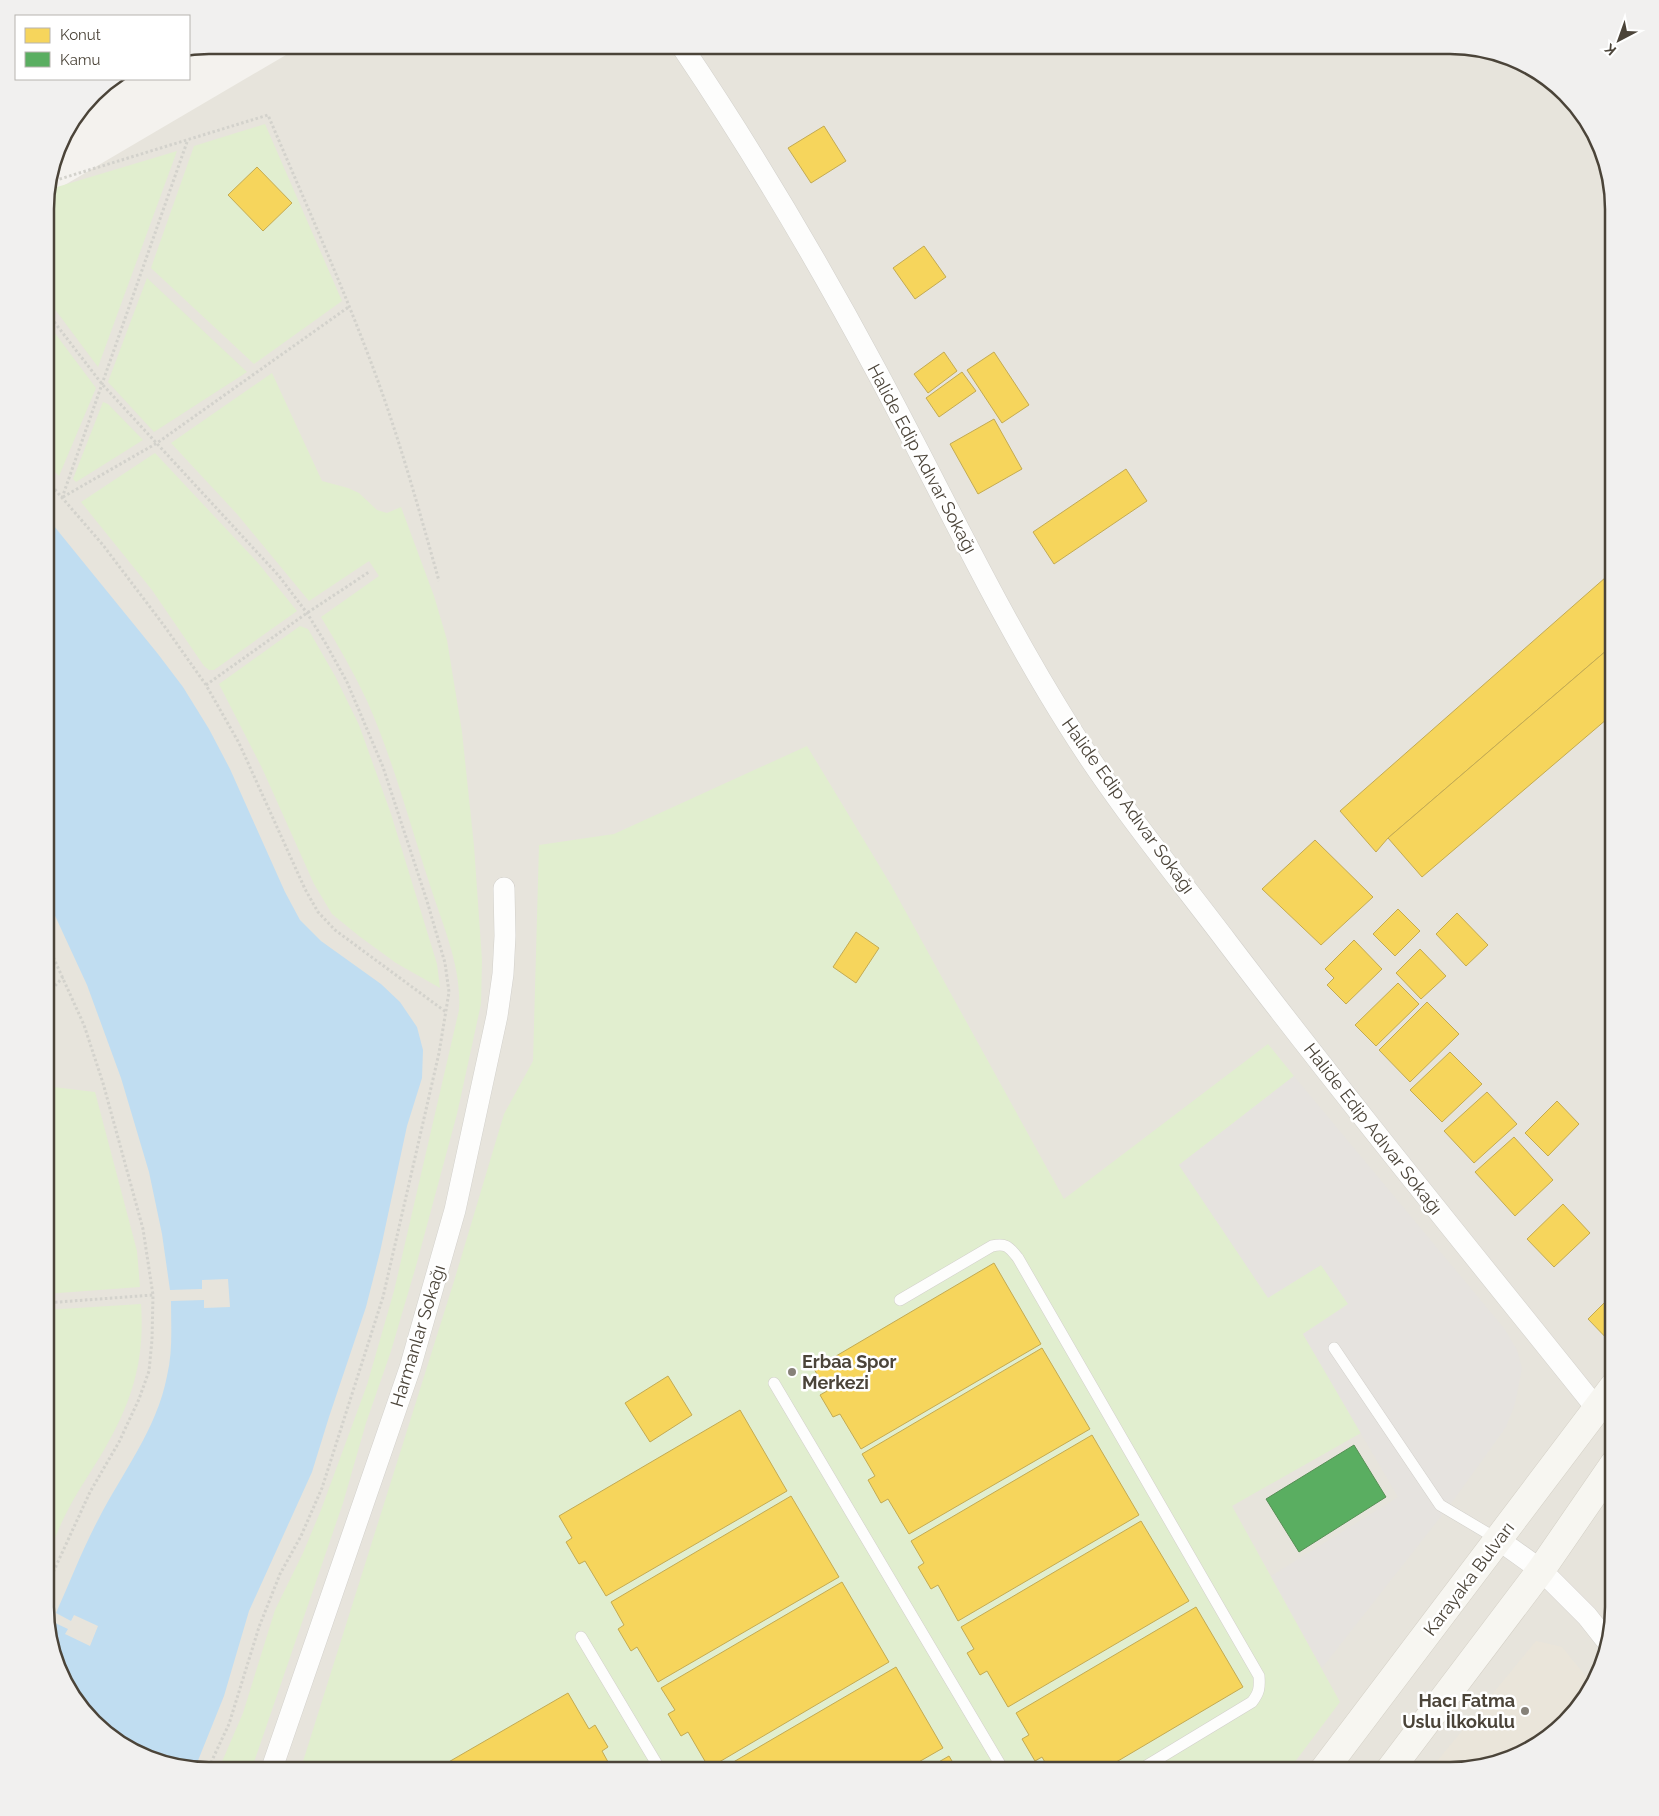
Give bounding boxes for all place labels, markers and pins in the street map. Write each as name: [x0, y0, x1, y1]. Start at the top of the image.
place label: Erbaa Spor Merkezi: [802, 1351, 896, 1393]
marker: Erbaa Spor Merkezi: [786, 1366, 798, 1378]
place label: Hacı Fatma Uslu İlkokulu: [1402, 1690, 1515, 1732]
marker: Hacı Fatma Uslu İlkokulu: [1519, 1705, 1531, 1717]

